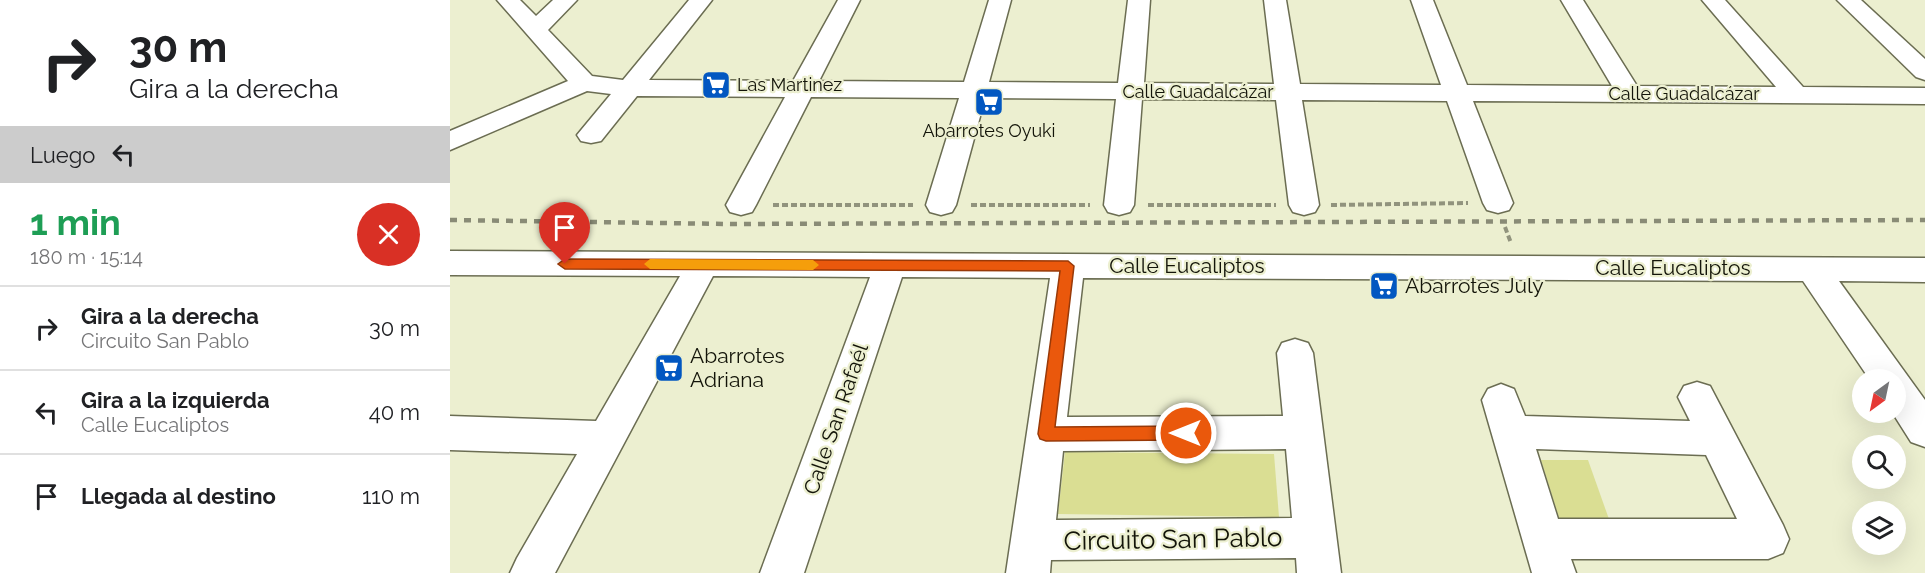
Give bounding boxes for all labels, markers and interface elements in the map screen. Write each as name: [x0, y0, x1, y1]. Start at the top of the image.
text: 30 m: [129, 23, 227, 72]
icon: right: [30, 24, 108, 102]
supermarket icon: Las Martinez: [700, 69, 732, 101]
text: Gira a la derecha: [129, 73, 339, 104]
place label: Las Martinez: [737, 74, 842, 95]
street label: Calle Guadalcázar: [1122, 81, 1274, 102]
street label: Calle Guadalcázar: [1608, 83, 1760, 104]
supermarket icon: Abarrotes Oyuki: [973, 86, 1005, 118]
place label: Abarrotes Oyuki: [922, 120, 1056, 141]
icon: left: [107, 138, 140, 171]
text: Luego: [30, 142, 95, 168]
text: 1 min: [30, 201, 121, 243]
pin: [539, 202, 590, 264]
button: close: [357, 203, 420, 266]
icon: arrive: [548, 211, 581, 244]
text: 180 m · 15:14: [30, 245, 143, 269]
street label: Calle Eucaliptos: [1109, 253, 1265, 278]
street label: Calle Eucaliptos: [1595, 255, 1751, 280]
supermarket icon: Abarrotes July: [1368, 270, 1400, 302]
place label: Abarrotes July: [1405, 273, 1544, 298]
text: Gira a la derecha: [81, 303, 259, 329]
icon: right: [30, 312, 63, 345]
text: 30 m: [369, 315, 420, 341]
text: Circuito San Pablo: [81, 329, 249, 353]
street label: Calle San Rafaél: [798, 340, 873, 498]
place label: Abarrotes Adriana: [690, 343, 785, 392]
supermarket icon: Abarrotes Adriana: [653, 352, 685, 384]
north arrow: [1852, 369, 1906, 423]
map controls: [1852, 369, 1906, 555]
text: Gira a la izquierda: [81, 387, 270, 413]
icon: left: [30, 396, 63, 429]
text: 40 m: [369, 399, 420, 425]
position arrow: [1154, 401, 1218, 465]
text: Calle Eucaliptos: [81, 413, 229, 437]
button: search: [1852, 435, 1906, 489]
icon: arrive: [30, 480, 63, 513]
text: Llegada al destino: [81, 483, 276, 509]
text: 110 m: [362, 483, 420, 509]
button: layers: [1852, 501, 1906, 555]
street label: Circuito San Pablo: [1063, 522, 1283, 556]

